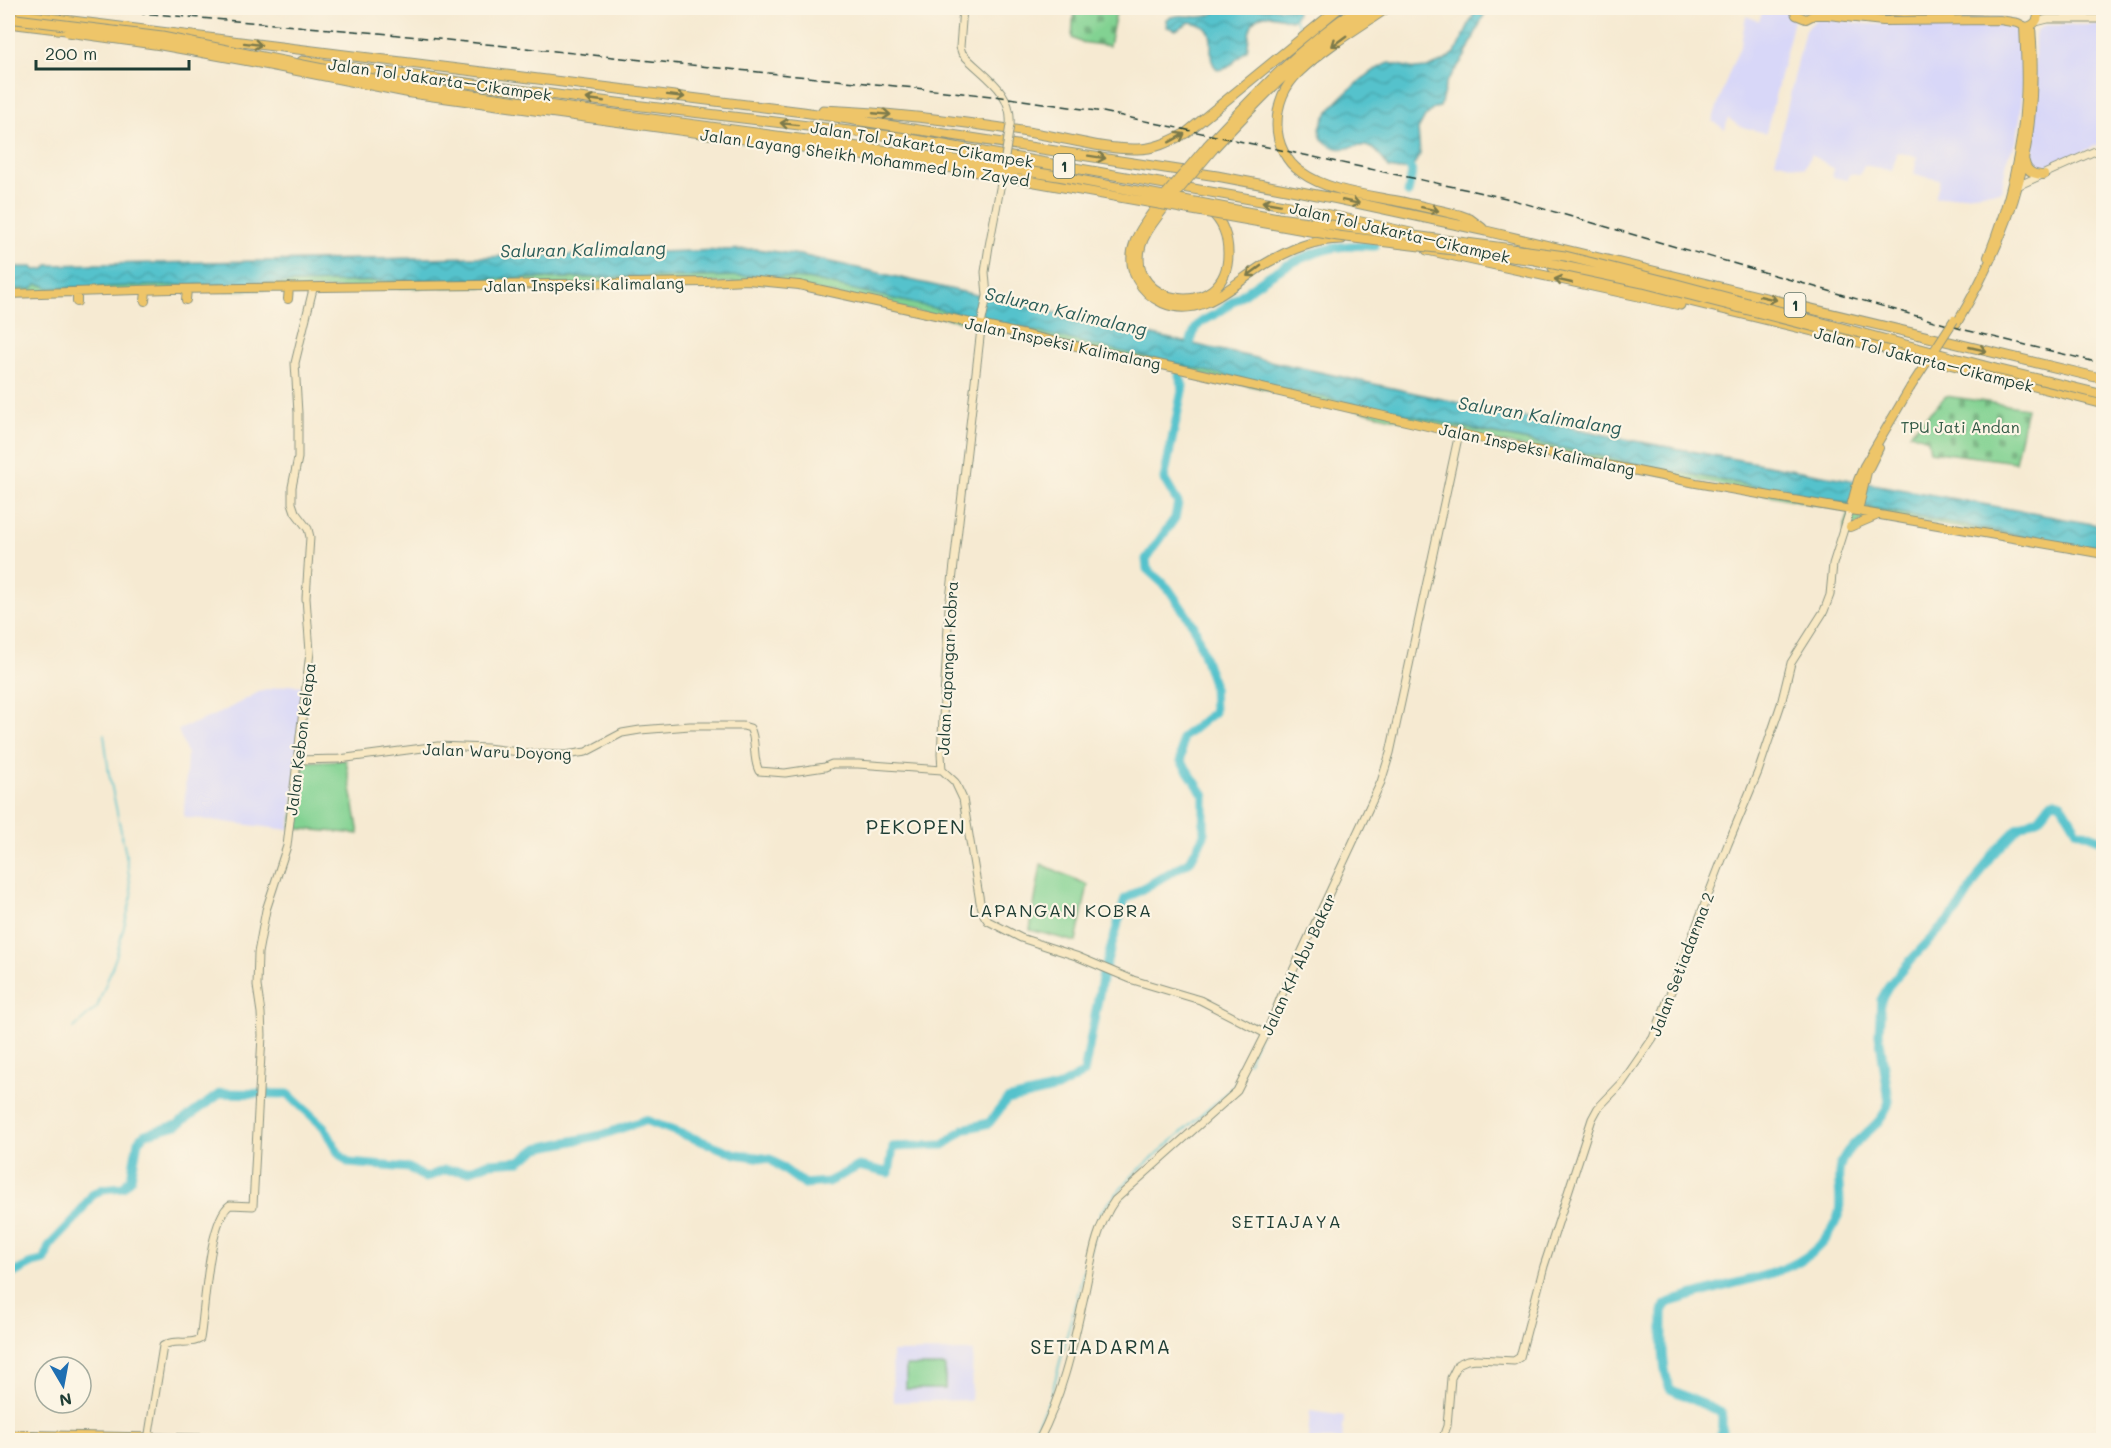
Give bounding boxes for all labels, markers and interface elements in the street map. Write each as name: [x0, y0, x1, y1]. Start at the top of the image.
scale bar: [36, 33, 189, 71]
one-way arrow: [1332, 35, 1348, 47]
one-way arrow: [243, 38, 262, 49]
text: 200 m: [45, 41, 97, 65]
street label: Jalan Tol Jakarta–Cikampek: [327, 53, 553, 105]
one-way arrow: [665, 91, 685, 102]
one-way arrow: [586, 94, 606, 105]
one-way arrow: [872, 109, 892, 120]
street label: Jalan Tol Jakarta–Cikampek: [809, 116, 1035, 172]
one-way arrow: [779, 118, 799, 129]
street label: Jalan Layang Sheikh Mohammed bin Zayed: [699, 123, 1031, 191]
one-way arrow: [1168, 132, 1185, 144]
one-way arrow: [1087, 152, 1107, 163]
road number: 1: [1054, 154, 1074, 178]
street label: Jalan Tol Jakarta–Cikampek: [1288, 196, 1512, 268]
one-way arrow: [1342, 196, 1361, 208]
one-way arrow: [1262, 197, 1281, 208]
one-way arrow: [1421, 203, 1440, 215]
water label: Saluran Kalimalang: [500, 236, 666, 262]
one-way arrow: [1247, 265, 1263, 277]
street label: Jalan Inspeksi Kalimalang: [484, 272, 684, 296]
one-way arrow: [1554, 274, 1573, 286]
water label: Saluran Kalimalang: [983, 281, 1149, 341]
one-way arrow: [1758, 293, 1777, 305]
road number: 1: [1784, 293, 1806, 317]
street label: Jalan Inspeksi Kalimalang: [963, 312, 1163, 374]
street label: Jalan Tol Jakarta–Cikampek: [1812, 322, 2036, 396]
one-way arrow: [1968, 343, 1987, 355]
water label: Saluran Kalimalang: [1456, 390, 1624, 440]
park label: TPU Jati Andan: [1900, 416, 2020, 437]
street label: Jalan Inspeksi Kalimalang: [1437, 418, 1637, 480]
street label: Jalan Lapangan Kobra: [932, 580, 962, 756]
street label: Jalan Kebon Kelapa: [280, 662, 320, 816]
street label: Jalan Waru Doyong: [422, 738, 572, 764]
district label: PEKOPEN: [866, 813, 966, 839]
street label: Jalan Setiadarma 2: [1644, 889, 1718, 1039]
street label: Jalan KH Abu Bakar: [1256, 890, 1340, 1038]
district label: LAPANGAN KOBRA: [969, 898, 1153, 922]
district label: SETIAJAYA: [1232, 1209, 1342, 1233]
district label: SETIADARMA: [1030, 1333, 1172, 1359]
north arrow: [33, 1355, 93, 1415]
text: N: [58, 1389, 74, 1412]

